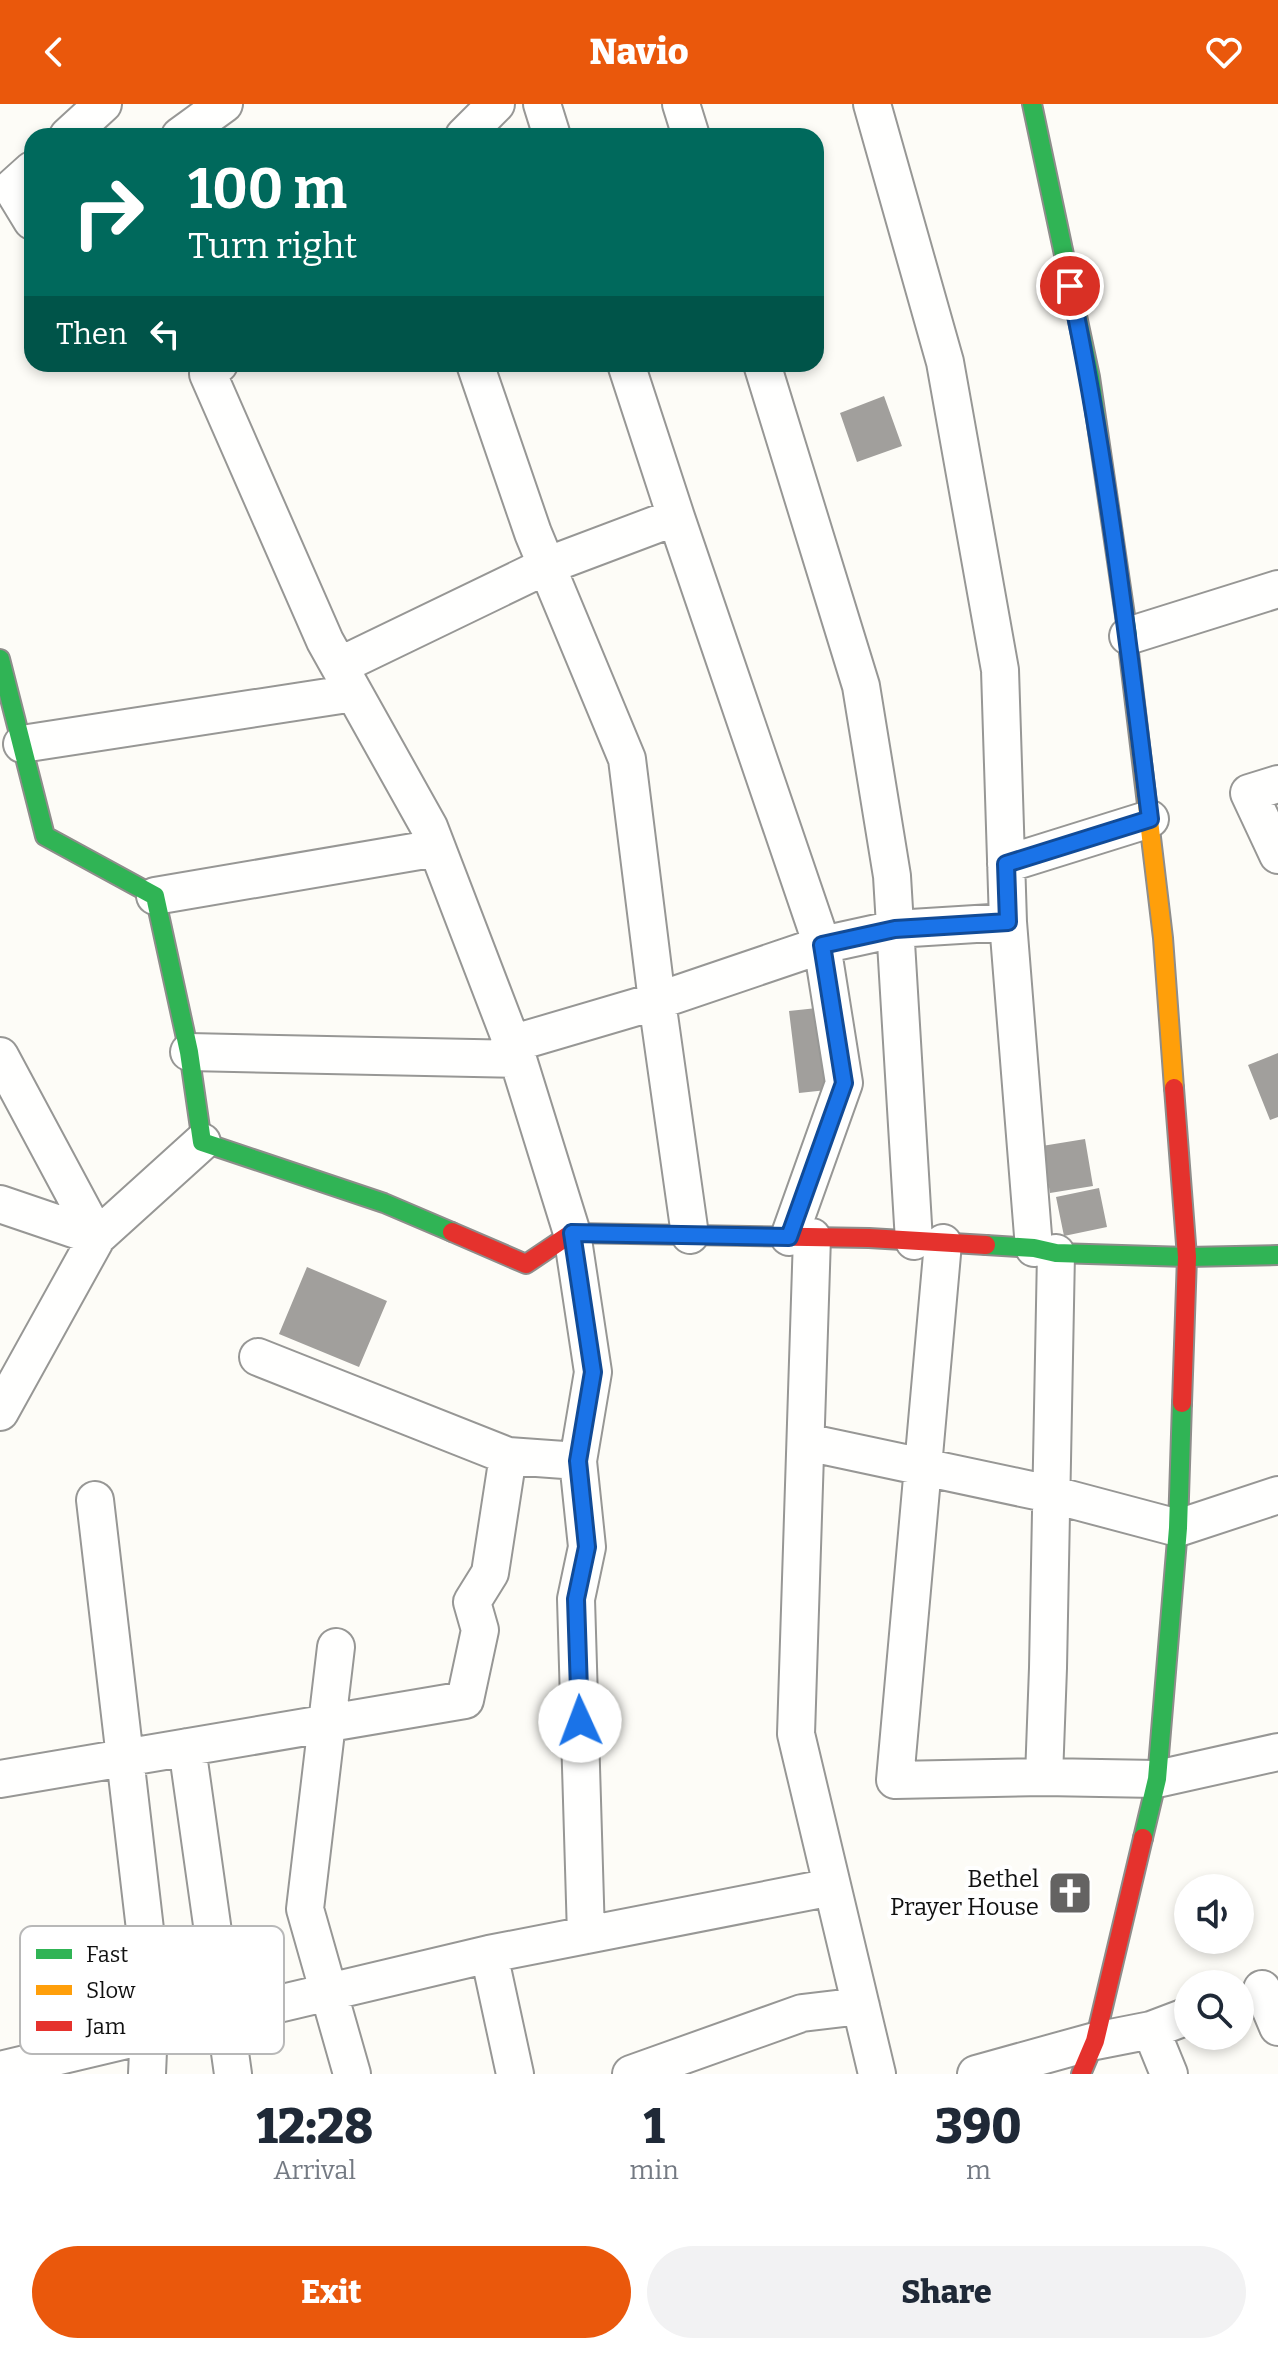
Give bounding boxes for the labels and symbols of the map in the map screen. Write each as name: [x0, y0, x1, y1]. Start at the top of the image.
pin: [1036, 252, 1104, 320]
position arrow: [538, 1679, 622, 1763]
place label: Bethel Prayer House: [890, 1865, 1039, 1921]
church icon: Bethel Prayer House: [1046, 1869, 1094, 1917]
legend: [20, 1926, 284, 2054]
text: Fast: [86, 1941, 128, 1968]
text: Slow: [86, 1977, 136, 2004]
text: Jam: [85, 2013, 126, 2040]

